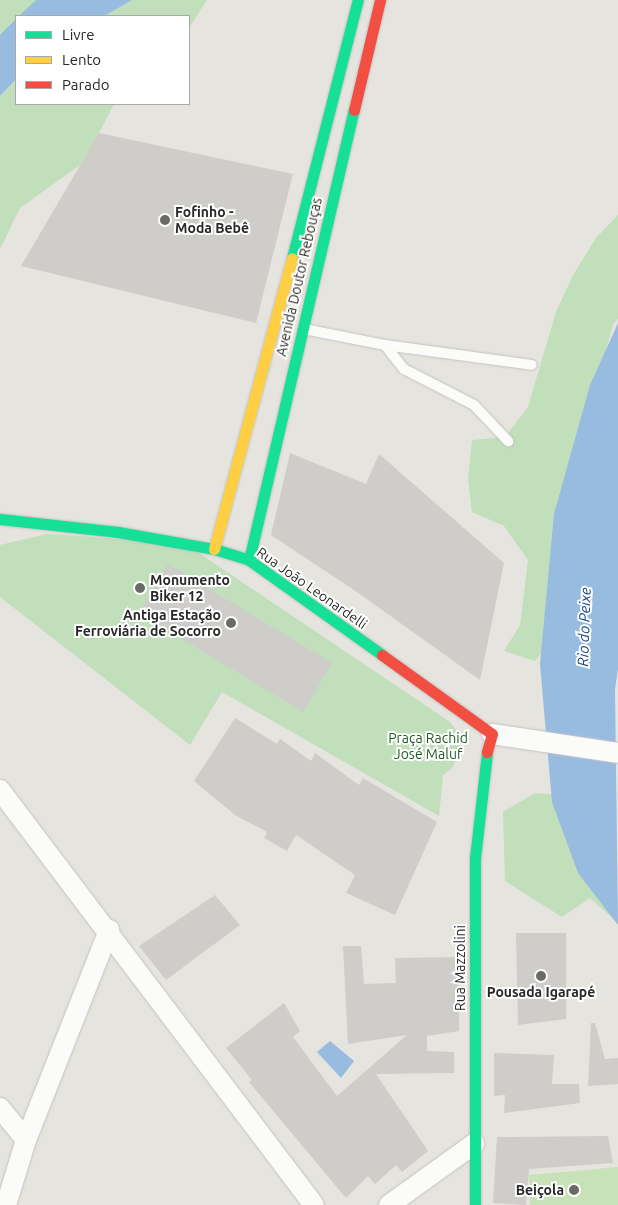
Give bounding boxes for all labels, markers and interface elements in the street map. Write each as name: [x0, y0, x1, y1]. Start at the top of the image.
legend: [15, 15, 190, 105]
text: Livre: [62, 26, 95, 43]
text: Lento: [62, 51, 101, 68]
text: Parado: [62, 76, 109, 93]
street label: Avenida Doutor Rebouças: [273, 196, 325, 358]
place label: Fofinho - Moda Bebê: [175, 204, 249, 236]
marker: Fofinho - Moda Bebê: [159, 214, 171, 226]
street label: Rua João Leonardelli: [254, 544, 370, 632]
place label: Monumento Biker 12: [150, 572, 230, 604]
marker: Monumento Biker 12: [134, 582, 146, 594]
water label: Rio do Peixe: [574, 587, 594, 667]
place label: Antiga Estação Ferroviária de Socorro: [75, 607, 221, 640]
marker: Antiga Estação Ferroviária de Socorro: [225, 617, 237, 629]
park label: Praça Rachid José Maluf: [388, 730, 468, 762]
street label: Rua Mazzolini: [452, 925, 468, 1011]
marker: Pousada Igarapé: [535, 970, 547, 982]
place label: Pousada Igarapé: [487, 984, 595, 1000]
place label: Beiçola: [516, 1182, 564, 1198]
marker: Beiçola: [568, 1184, 580, 1196]

